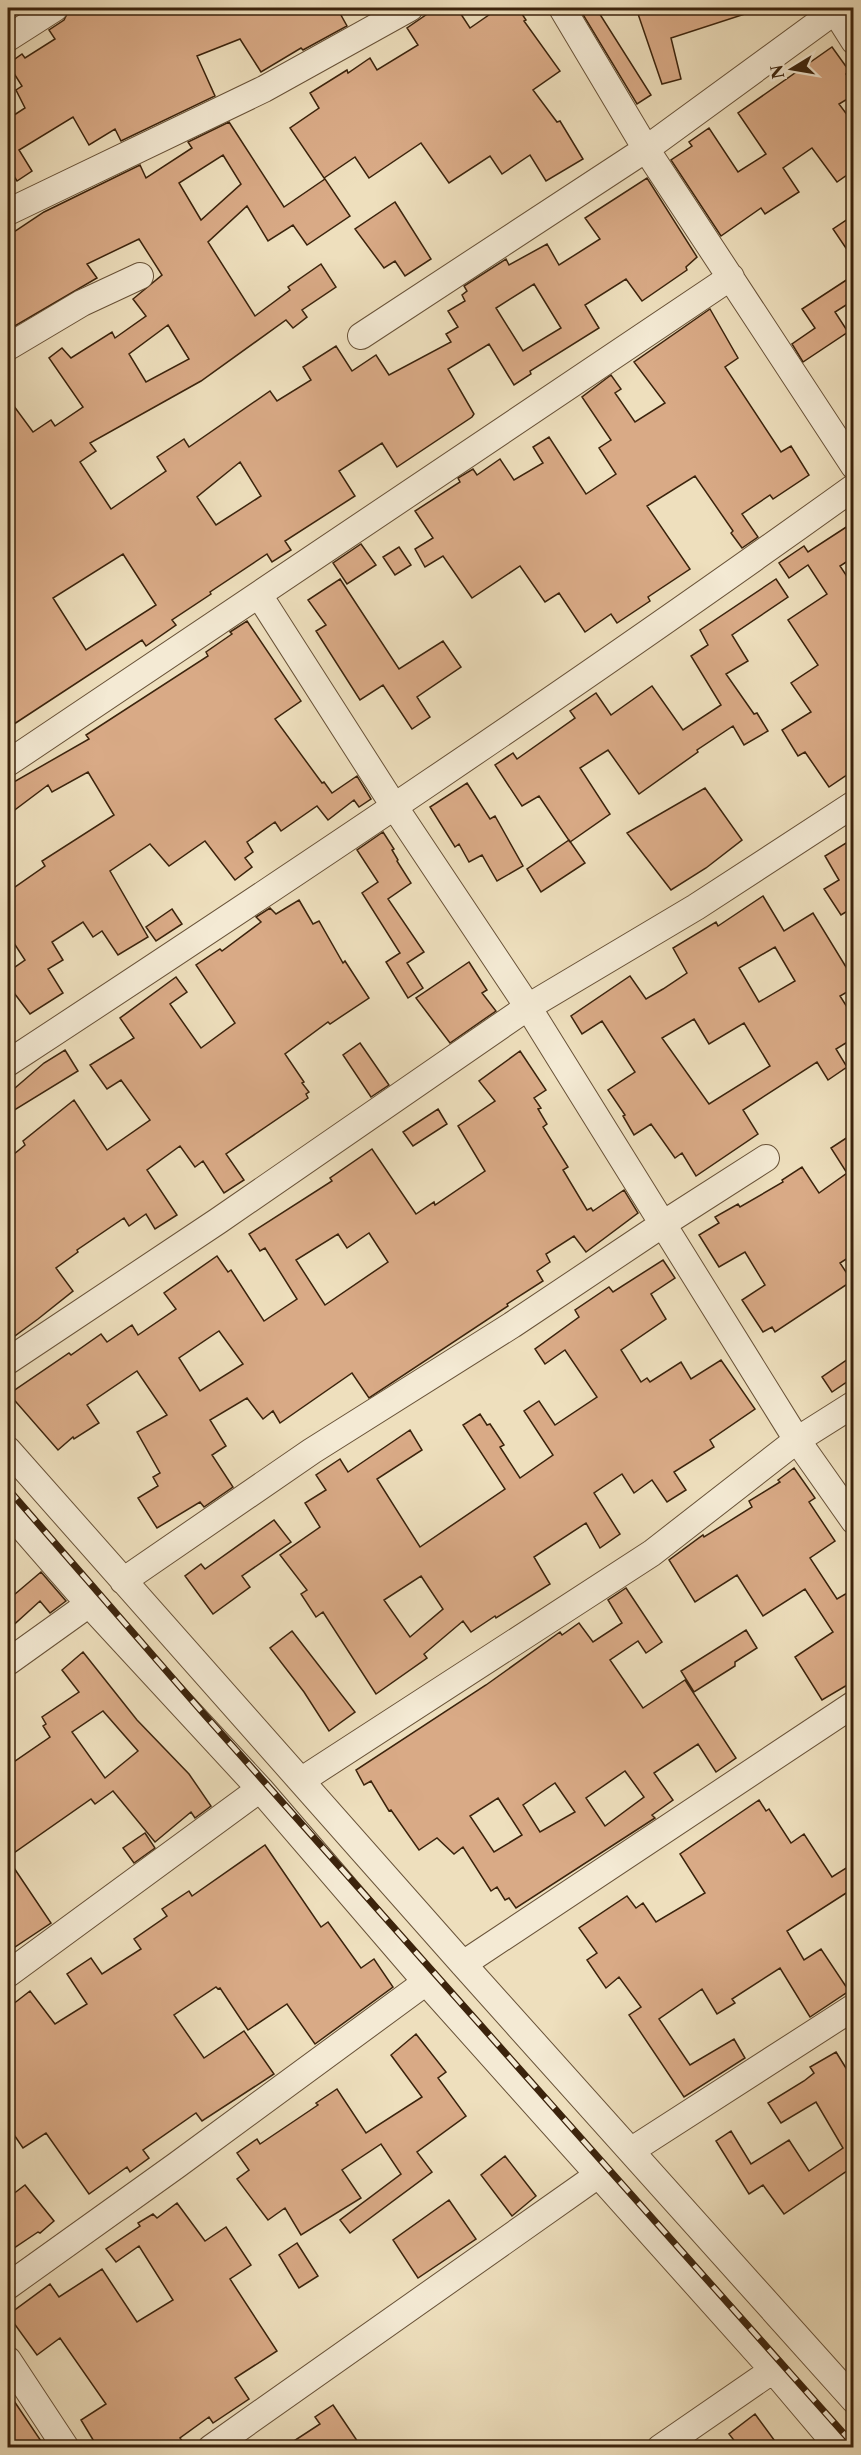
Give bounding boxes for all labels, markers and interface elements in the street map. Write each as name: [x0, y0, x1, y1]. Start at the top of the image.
north arrow: [762, 39, 822, 99]
text: N: [766, 63, 788, 81]

